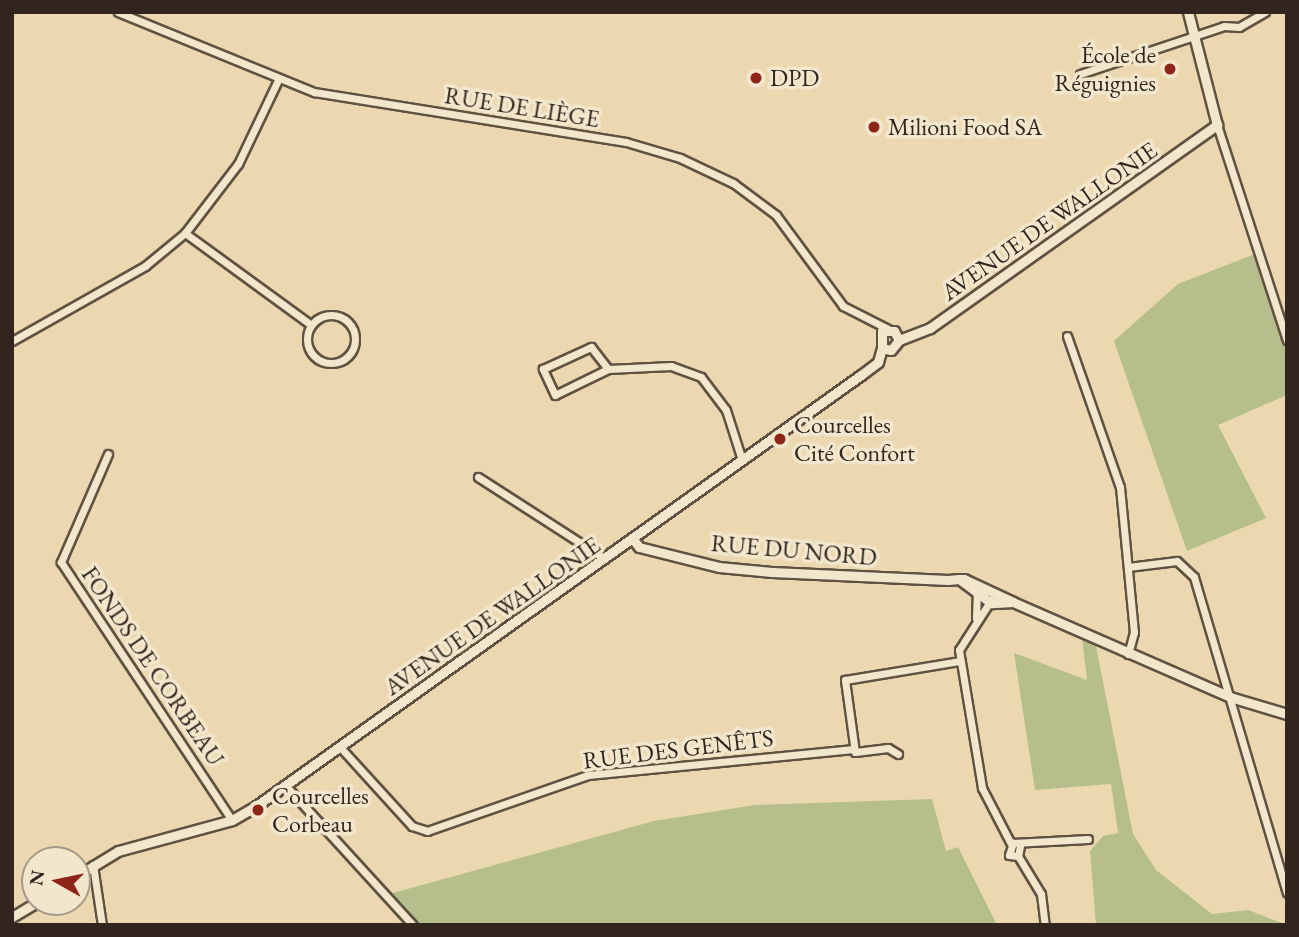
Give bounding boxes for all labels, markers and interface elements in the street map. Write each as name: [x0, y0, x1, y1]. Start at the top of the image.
place label: École de Réguignies: [1054, 41, 1156, 97]
marker: École de Réguignies: [1162, 61, 1178, 77]
place label: DPD: [770, 64, 819, 92]
marker: DPD: [748, 70, 764, 86]
street label: RUE DE LIÈGE: [443, 81, 601, 133]
place label: Milioni Food SA: [888, 113, 1042, 141]
marker: Milioni Food SA: [866, 119, 882, 135]
street label: AVENUE DE WALLONIE: [936, 136, 1162, 306]
place label: Courcelles Cité Confort: [794, 411, 915, 467]
marker: Courcelles Cité Confort: [772, 431, 788, 447]
street label: RUE DU NORD: [710, 528, 878, 572]
street label: AVENUE DE WALLONIE: [379, 531, 605, 701]
street label: FONDS DE CORBEAU: [75, 561, 231, 771]
street label: RUE DES GENÊTS: [581, 723, 775, 775]
place label: Courcelles Corbeau: [272, 782, 369, 838]
marker: Courcelles Corbeau: [250, 802, 266, 818]
north arrow: [21, 846, 91, 916]
text: N: [23, 868, 50, 887]

